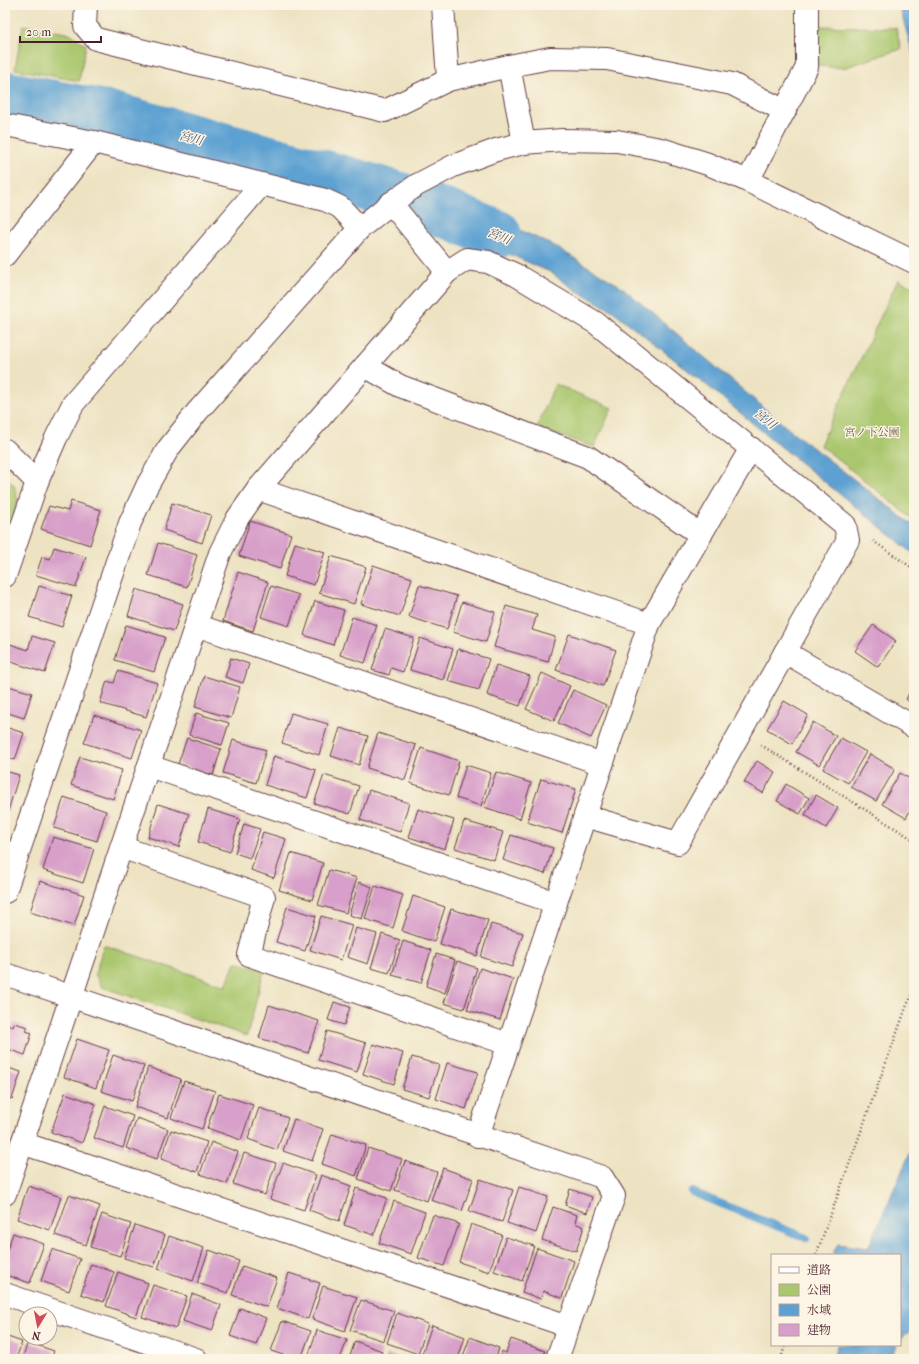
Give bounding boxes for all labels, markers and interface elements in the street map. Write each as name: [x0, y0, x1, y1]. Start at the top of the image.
scale bar: [20, 18, 101, 44]
text: 20 m: [26, 25, 51, 39]
water label: 宮川: [178, 128, 206, 148]
water label: 宮川: [485, 225, 515, 248]
water label: 宮川: [751, 406, 780, 433]
park label: 宮ノ下公園: [845, 426, 900, 439]
legend: [771, 1254, 901, 1346]
text: 道路: [807, 1263, 831, 1277]
text: 公園: [807, 1283, 831, 1297]
text: 水域: [807, 1303, 831, 1317]
north arrow: [18, 1306, 58, 1346]
text: 建物: [807, 1323, 831, 1337]
text: N: [30, 1328, 42, 1342]

